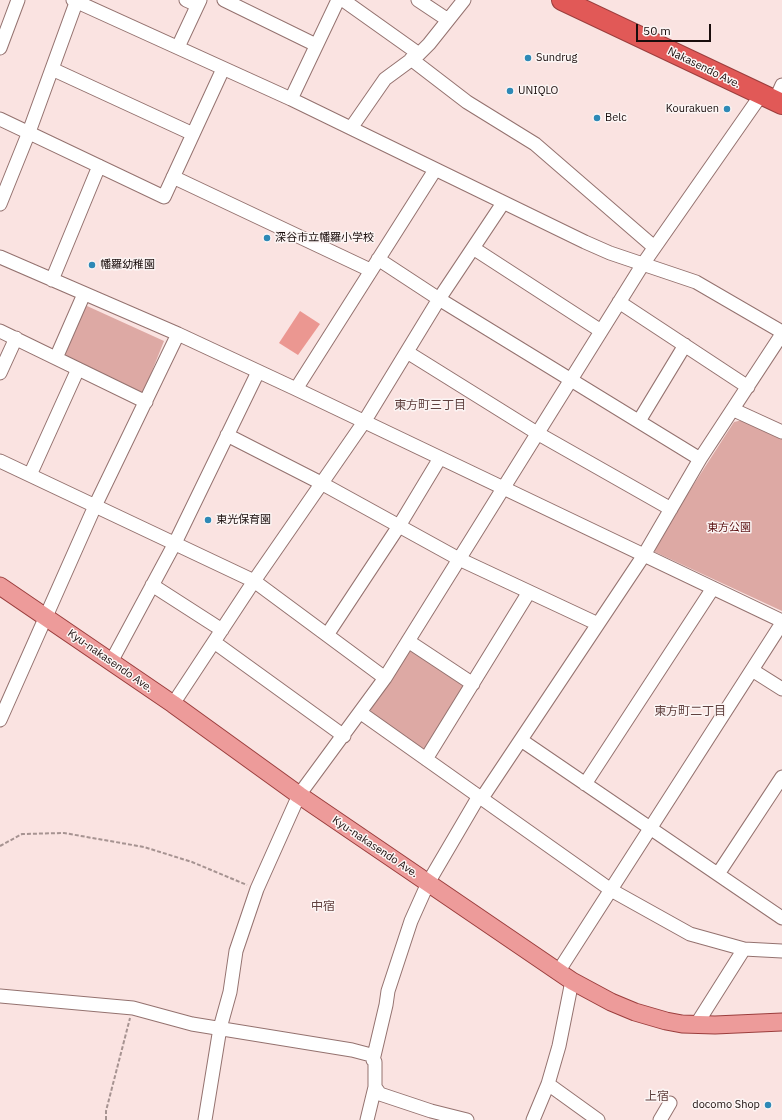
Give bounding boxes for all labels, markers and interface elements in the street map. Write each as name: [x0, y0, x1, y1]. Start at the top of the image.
scale bar: [638, 16, 713, 42]
text: 50 m: [643, 23, 671, 38]
street label: Nakasendo Ave.: [666, 45, 742, 91]
place label: Sundrug: [536, 51, 577, 65]
marker: Sundrug: [523, 53, 533, 63]
place label: UNIQLO: [518, 84, 558, 98]
marker: UNIQLO: [505, 86, 515, 96]
place label: Kourakuen: [666, 102, 719, 116]
marker: Kourakuen: [722, 104, 732, 114]
place label: Belc: [605, 111, 627, 125]
marker: Belc: [592, 113, 602, 123]
place label: 深谷市立幡羅小学校: [275, 231, 374, 245]
marker: 深谷市立幡羅小学校: [262, 233, 272, 243]
place label: 幡羅幼稚園: [100, 258, 155, 272]
marker: 幡羅幼稚園: [87, 260, 97, 270]
district label: 東方町三丁目: [394, 399, 466, 413]
place label: 東光保育園: [216, 513, 271, 527]
marker: 東光保育園: [203, 515, 213, 525]
park label: 東方公園: [707, 521, 751, 535]
street label: Kyu-nakasendo Ave.: [65, 627, 155, 695]
district label: 東方町二丁目: [654, 705, 726, 719]
street label: Kyu-nakasendo Ave.: [330, 813, 420, 881]
district label: 中宿: [311, 900, 335, 914]
district label: 上宿: [645, 1090, 669, 1104]
place label: docomo Shop: [692, 1098, 760, 1112]
marker: docomo Shop: [763, 1100, 773, 1110]

